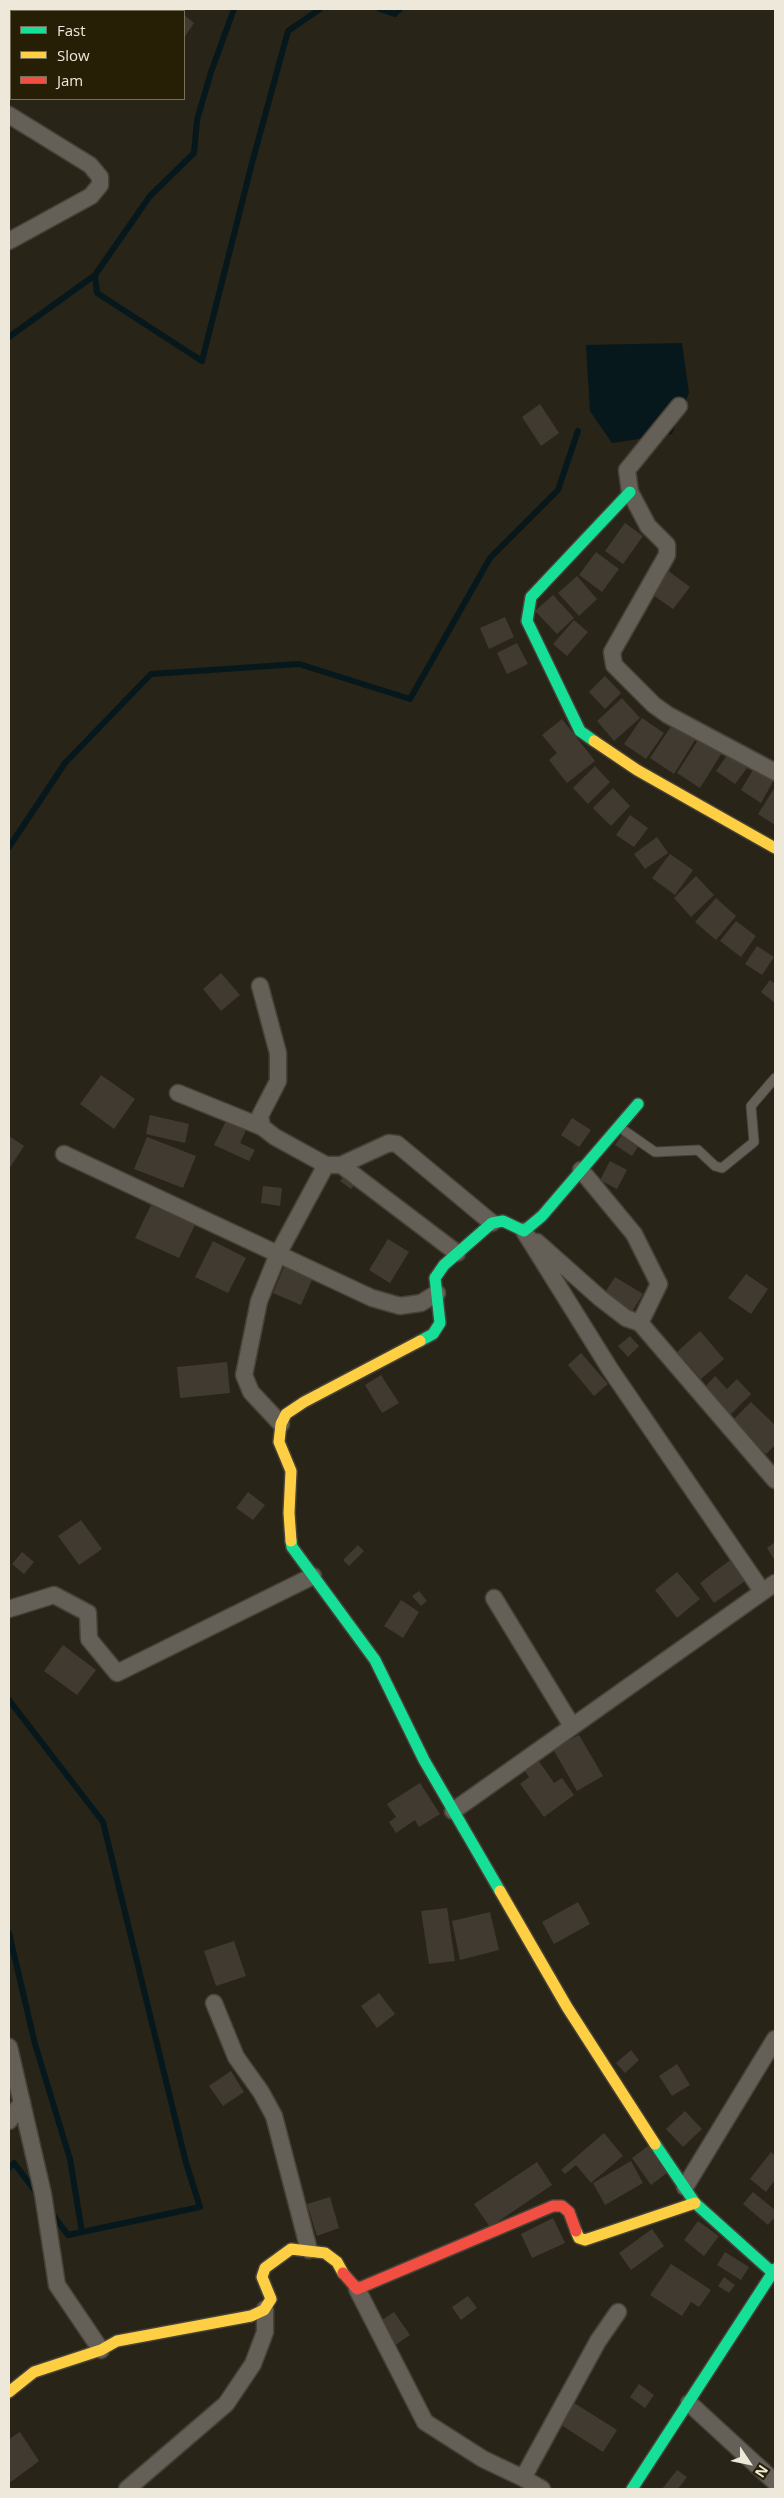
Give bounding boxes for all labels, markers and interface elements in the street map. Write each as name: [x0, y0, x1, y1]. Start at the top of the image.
legend: [10, 10, 185, 100]
text: Fast: [57, 20, 86, 40]
text: Slow: [57, 45, 90, 65]
text: Jam: [57, 70, 83, 90]
north arrow: [724, 2438, 774, 2488]
text: N: [751, 2462, 773, 2482]

